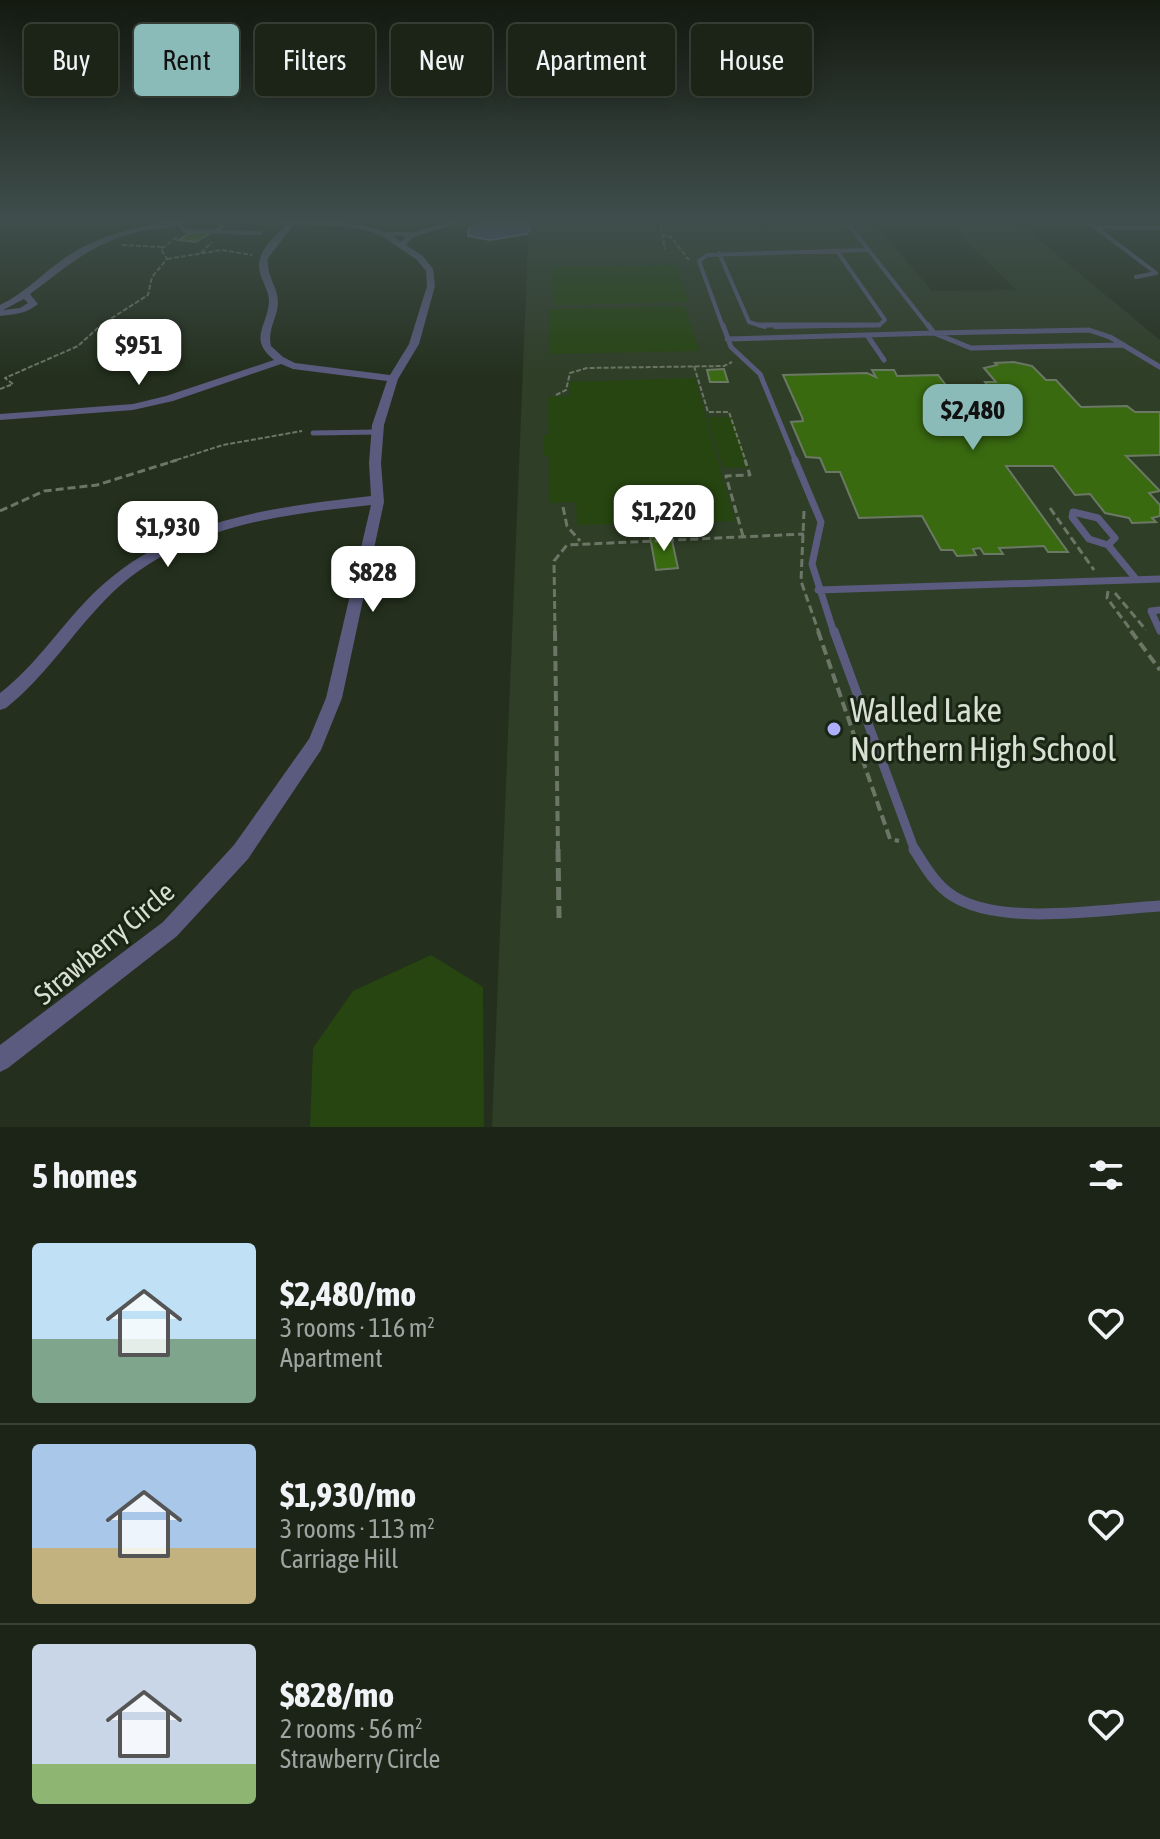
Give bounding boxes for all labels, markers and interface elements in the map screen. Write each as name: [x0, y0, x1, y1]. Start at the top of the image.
chip: Buy: [24, 24, 118, 96]
chip: Rent: [134, 24, 239, 96]
chip: Filters: [255, 24, 375, 96]
chip: New: [391, 24, 492, 96]
chip: Apartment: [508, 24, 675, 96]
chip: House: [691, 24, 812, 96]
pin: $951: [92, 319, 186, 387]
text: $951: [115, 330, 163, 360]
pin: $2,480: [908, 384, 1038, 452]
text: $2,480: [941, 395, 1005, 425]
pin: $1,220: [599, 485, 729, 553]
text: $1,220: [632, 496, 696, 526]
pin: $1,930: [103, 501, 233, 569]
text: $1,930: [136, 512, 200, 542]
pin: $828: [326, 546, 420, 614]
text: $828: [349, 557, 397, 587]
place label: Walled Lake Northern High School: [850, 690, 1116, 768]
marker: Walled Lake Northern High School: [825, 720, 843, 738]
street label: Strawberry Circle: [28, 875, 180, 1011]
icon: filters: [1084, 1153, 1128, 1197]
text: 5 homes: [32, 1156, 137, 1195]
text: $2,480/mo: [280, 1274, 416, 1313]
icon: home: [96, 1275, 192, 1371]
icon: heart: [1084, 1301, 1128, 1345]
text: 3 rooms · 116 m²: [280, 1313, 435, 1343]
text: Apartment: [280, 1343, 383, 1373]
text: $1,930/mo: [280, 1475, 416, 1514]
icon: home: [96, 1476, 192, 1572]
icon: heart: [1084, 1502, 1128, 1546]
text: 3 rooms · 113 m²: [280, 1514, 435, 1544]
text: Carriage Hill: [280, 1544, 398, 1574]
text: $828/mo: [280, 1675, 394, 1714]
icon: home: [96, 1676, 192, 1772]
icon: heart: [1084, 1702, 1128, 1746]
text: 2 rooms · 56 m²: [280, 1714, 422, 1744]
text: Strawberry Circle: [280, 1744, 440, 1774]

